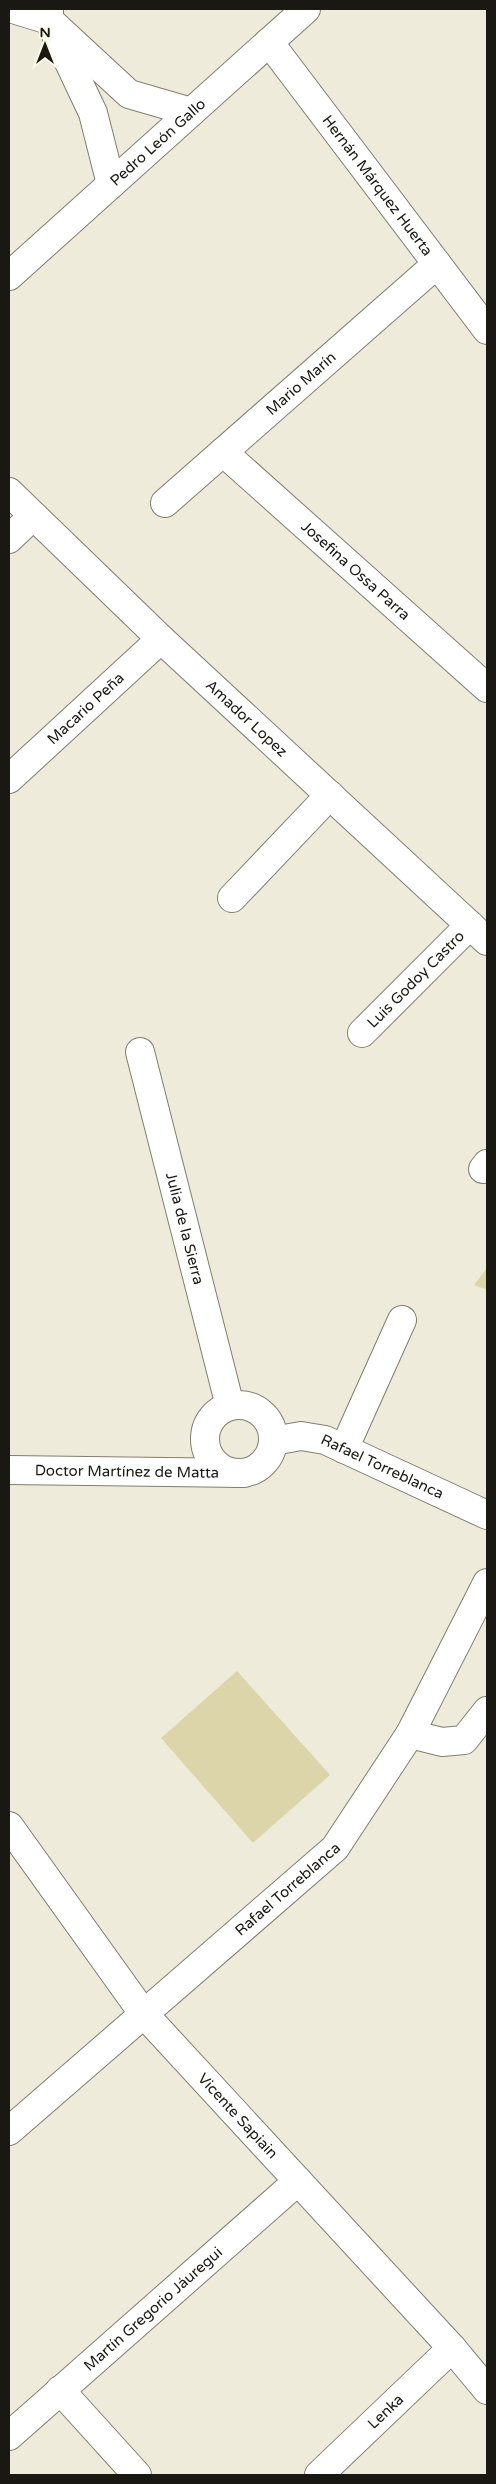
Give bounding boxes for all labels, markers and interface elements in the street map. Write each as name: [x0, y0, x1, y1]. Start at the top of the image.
north arrow: [20, 20, 70, 70]
text: N: [39, 24, 51, 41]
street label: Pedro León Gallo: [106, 95, 209, 190]
street label: Hernán Márquez Huerta: [319, 112, 437, 259]
street label: Mario Marín: [262, 348, 340, 419]
street label: Josefina Ossa Parra: [298, 517, 414, 624]
street label: Macario Peña: [43, 669, 128, 748]
street label: Amador Lopez: [202, 676, 291, 760]
street label: Luis Godoy Castro: [363, 927, 468, 1032]
street label: Julia de la Sierra: [162, 1170, 208, 1286]
street label: Rafael Torreblanca: [318, 1430, 447, 1503]
street label: Doctor Martínez de Matta: [35, 1461, 219, 1482]
street label: Rafael Torreblanca: [231, 1839, 344, 1940]
street label: Vicente Sapiain: [194, 2069, 282, 2162]
street label: Martín Gregorio Jáuregui: [80, 2243, 226, 2375]
street label: Lenka: [364, 2390, 407, 2433]

